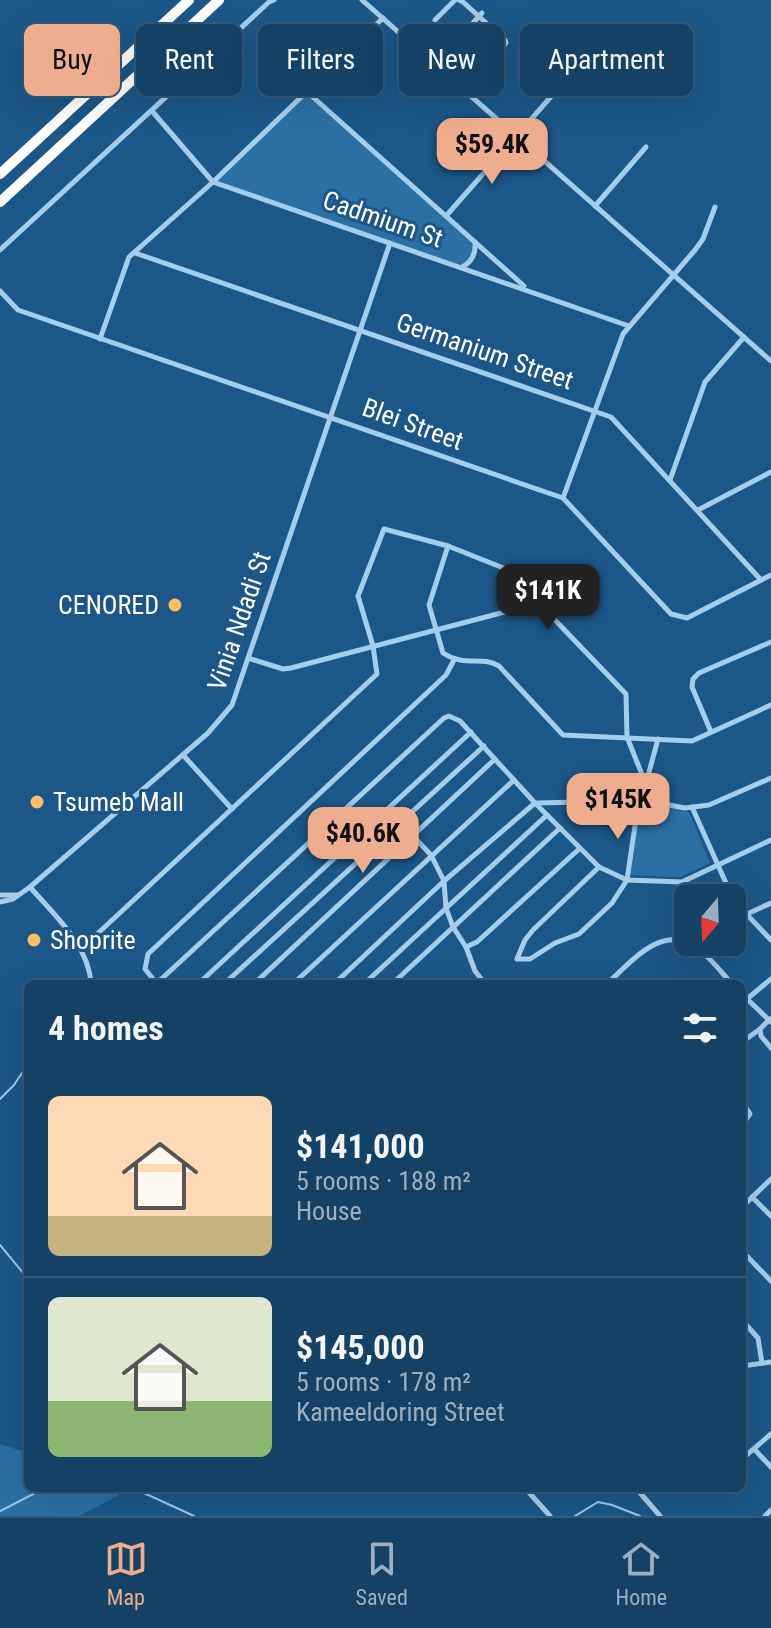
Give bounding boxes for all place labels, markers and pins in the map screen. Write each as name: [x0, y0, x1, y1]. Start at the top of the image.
pin: $59.4K: [427, 118, 557, 186]
pin: $141K: [492, 564, 604, 632]
place label: CENORED: [58, 590, 159, 620]
marker: CENORED: [166, 596, 184, 614]
pin: $145K: [562, 773, 674, 841]
place label: Tsumeb Mall: [53, 787, 184, 817]
marker: Tsumeb Mall: [28, 793, 46, 811]
pin: $40.6K: [298, 807, 428, 875]
place label: Shoprite: [50, 925, 136, 955]
marker: Shoprite: [25, 931, 43, 949]

